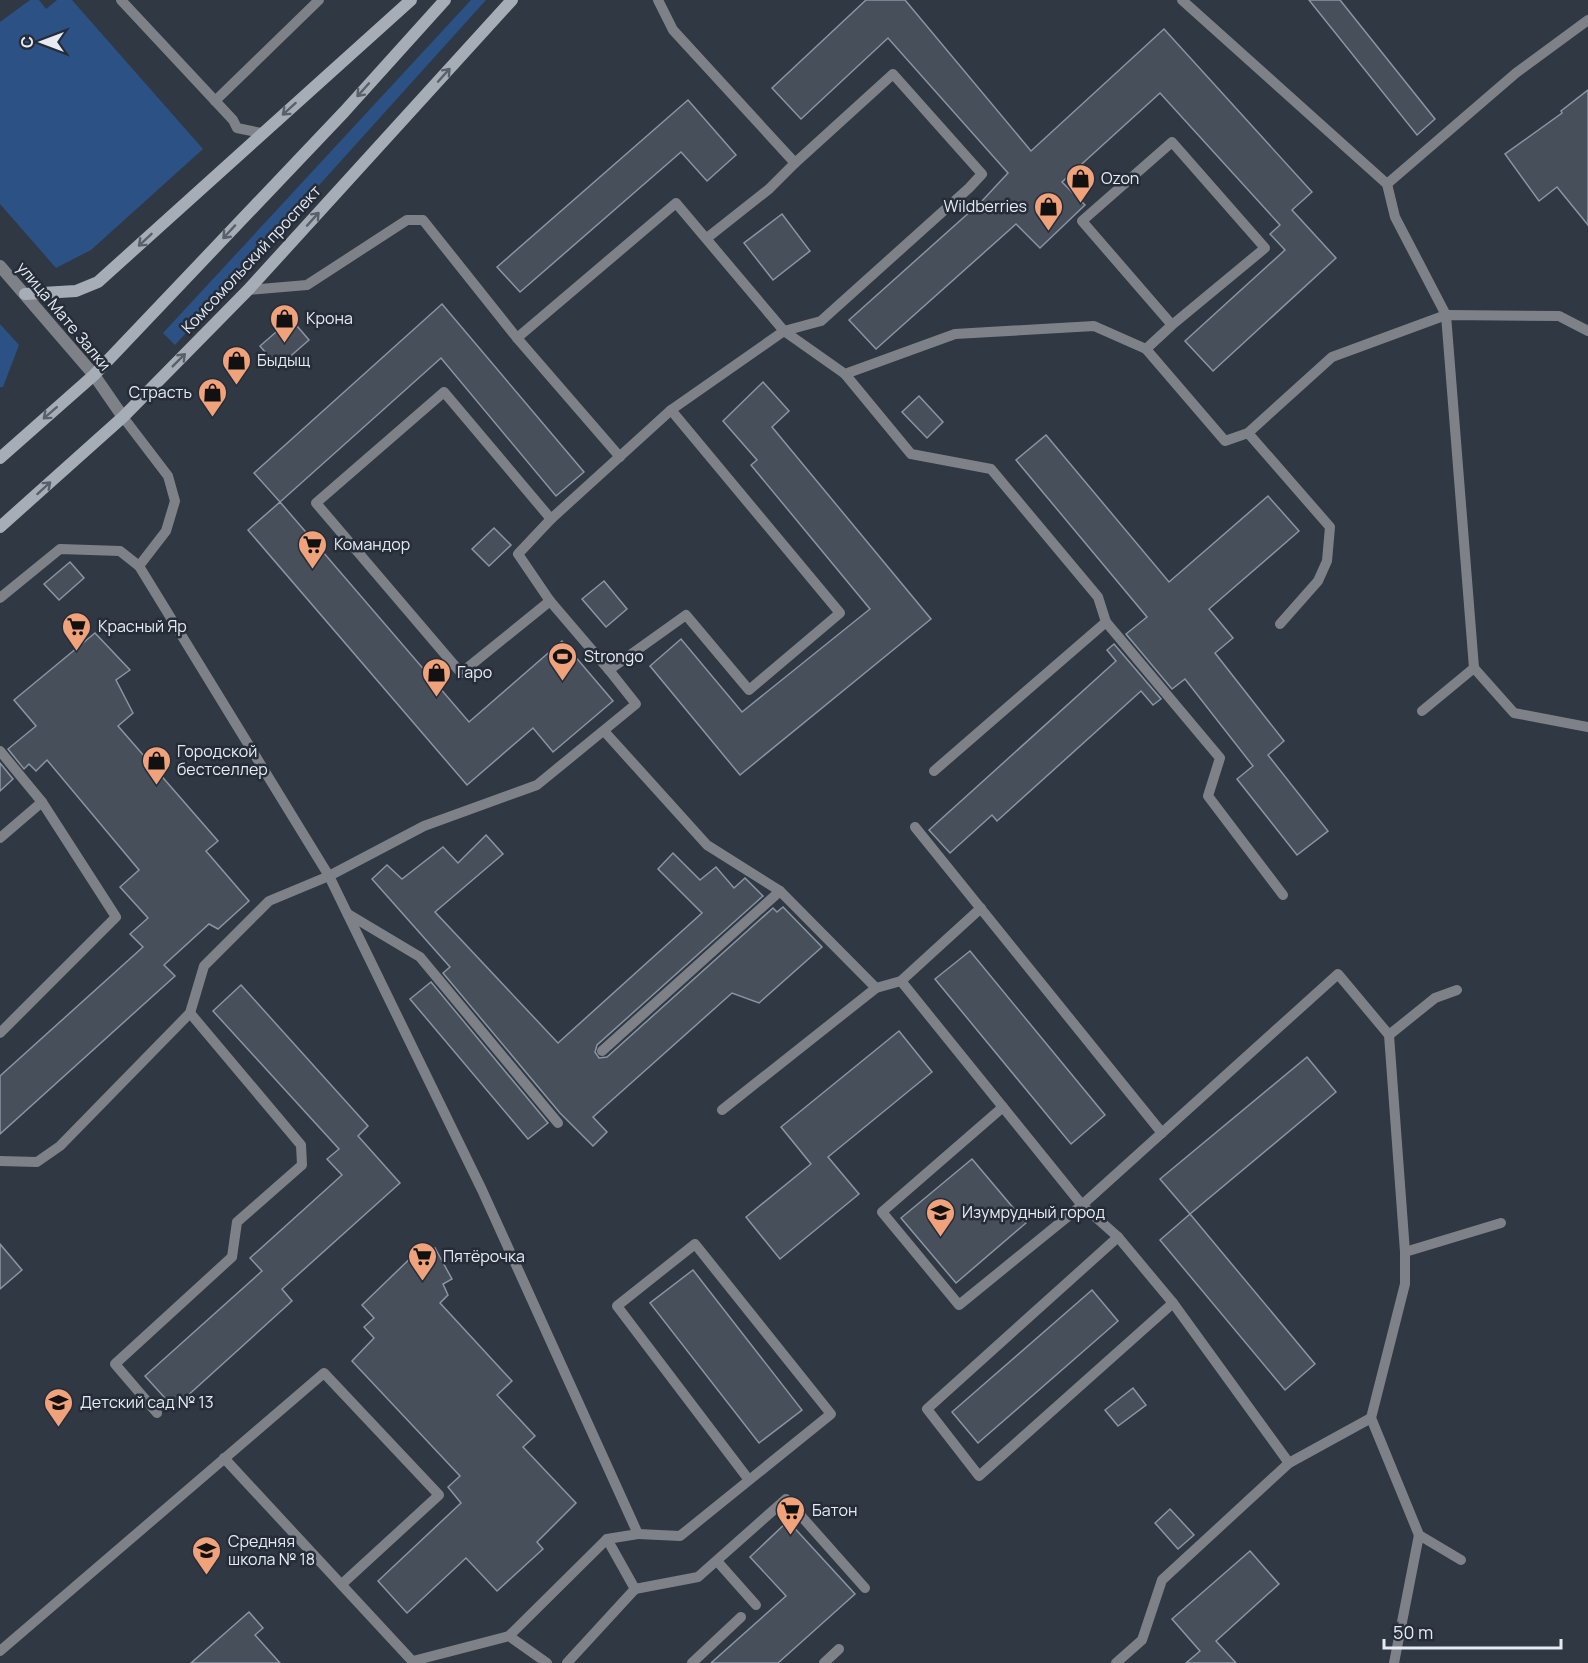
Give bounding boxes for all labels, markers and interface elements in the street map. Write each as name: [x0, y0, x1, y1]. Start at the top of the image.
north arrow: [12, 12, 72, 72]
text: С: [16, 36, 38, 48]
one-way arrow: [437, 67, 451, 82]
one-way arrow: [356, 82, 370, 97]
one-way arrow: [282, 102, 297, 116]
shop icon: Ozon: [1064, 162, 1096, 204]
place label: Ozon: [1101, 167, 1139, 189]
street label: Комсомольский проспект: [176, 180, 326, 338]
shop icon: Wildberries: [1032, 190, 1064, 232]
place label: Wildberries: [944, 195, 1027, 217]
one-way arrow: [306, 212, 320, 227]
one-way arrow: [223, 224, 237, 239]
one-way arrow: [138, 233, 153, 247]
street label: улица Мате Залки: [12, 257, 116, 375]
shop icon: Крона: [269, 302, 301, 344]
place label: Крона: [306, 307, 353, 329]
shop icon: Быдыщ: [220, 344, 252, 386]
place label: Быдыщ: [257, 349, 311, 371]
one-way arrow: [171, 353, 186, 368]
shop icon: Страсть: [197, 376, 229, 418]
place label: Страсть: [129, 381, 192, 403]
one-way arrow: [42, 407, 58, 420]
one-way arrow: [36, 481, 51, 495]
supermarket icon: Командор: [297, 528, 329, 570]
place label: Командор: [334, 533, 410, 555]
supermarket icon: Красный Яр: [61, 610, 93, 652]
place label: Красный Яр: [98, 615, 187, 637]
sports icon: Strongo: [547, 640, 579, 682]
place label: Strongo: [584, 645, 644, 667]
shop icon: Гаро: [420, 656, 452, 698]
place label: Гаро: [457, 661, 492, 683]
place label: Городской бестселлер: [177, 740, 268, 780]
shop icon: Городской бестселлер: [140, 744, 172, 786]
school or university icon: Изумрудный город: [925, 1196, 957, 1238]
place label: Изумрудный город: [962, 1201, 1106, 1223]
supermarket icon: Пятёрочка: [406, 1240, 438, 1282]
place label: Пятёрочка: [443, 1245, 525, 1267]
school or university icon: Детский сад № 13: [43, 1386, 75, 1428]
place label: Детский сад № 13: [80, 1391, 214, 1413]
supermarket icon: Батон: [775, 1494, 807, 1536]
place label: Батон: [812, 1499, 857, 1521]
place label: Средняя школа № 18: [228, 1530, 315, 1570]
school or university icon: Средняя школа № 18: [191, 1534, 223, 1576]
scale bar: [1384, 1612, 1561, 1650]
text: 50 m: [1393, 1620, 1433, 1644]

